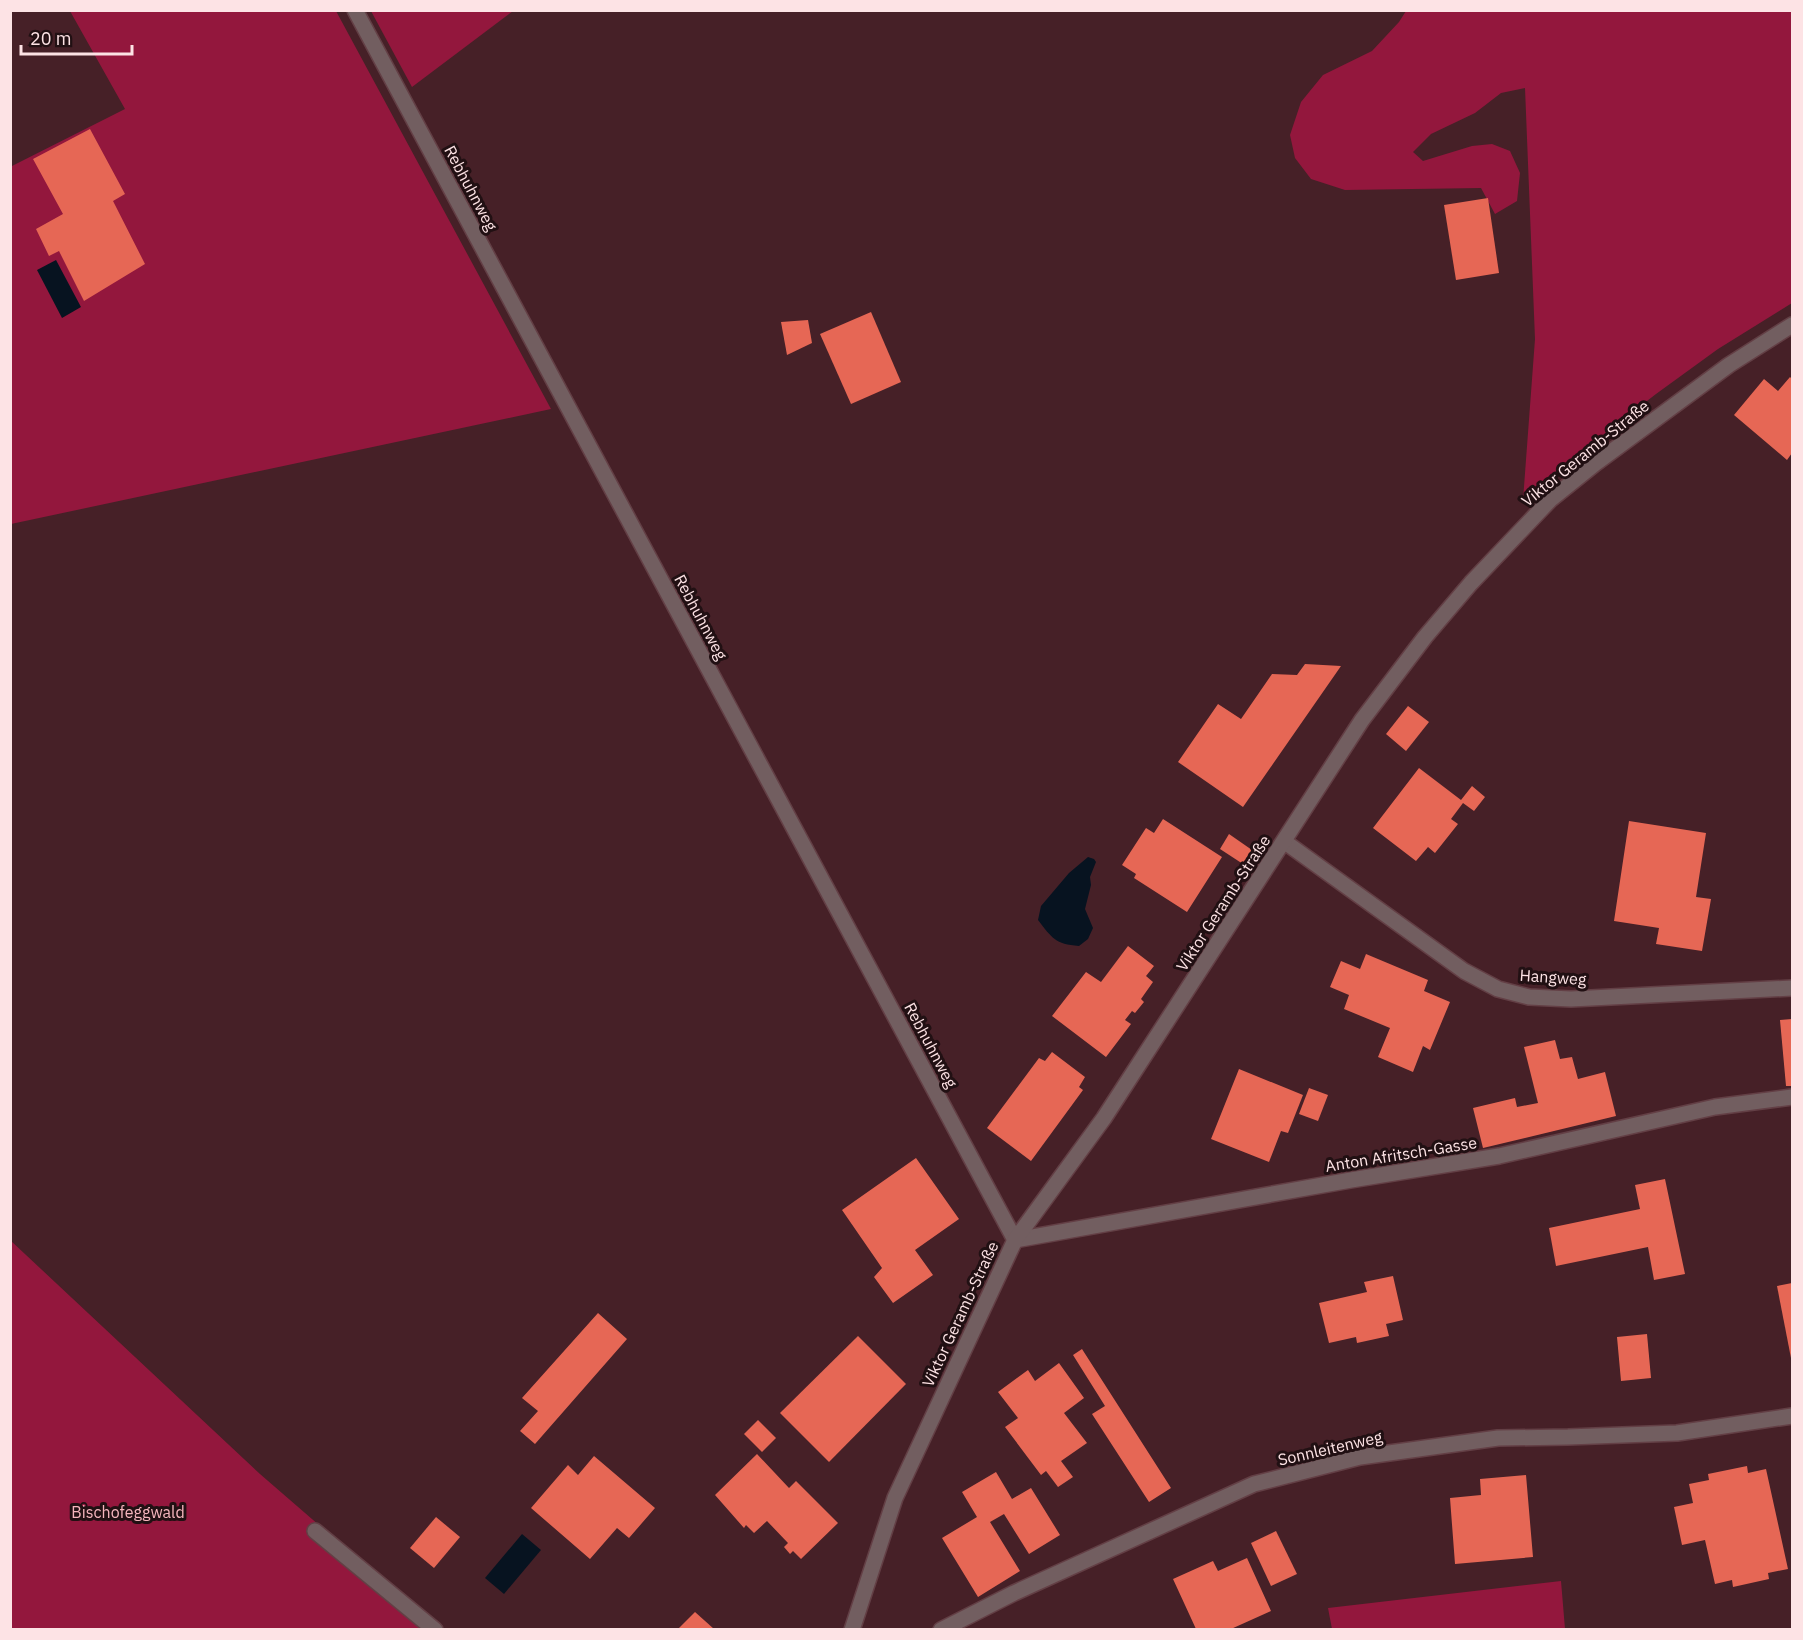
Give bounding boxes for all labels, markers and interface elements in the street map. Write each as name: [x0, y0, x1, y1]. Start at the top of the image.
scale bar: [21, 18, 132, 56]
text: 20 m: [30, 27, 72, 50]
street label: Rebhuhnweg: [440, 142, 502, 235]
street label: Viktor Geramb-Straße: [1517, 395, 1653, 511]
street label: Rebhuhnweg: [670, 571, 732, 664]
street label: Viktor Geramb-Straße: [1172, 831, 1275, 975]
street label: Hangweg: [1519, 965, 1588, 989]
street label: Rebhuhnweg: [900, 999, 962, 1092]
street label: Anton Afritsch-Gasse: [1324, 1132, 1478, 1176]
street label: Viktor Geramb-Straße: [918, 1238, 1003, 1390]
street label: Sonnleitenweg: [1276, 1426, 1385, 1470]
park label: Bischofeggwald: [71, 1502, 185, 1522]

